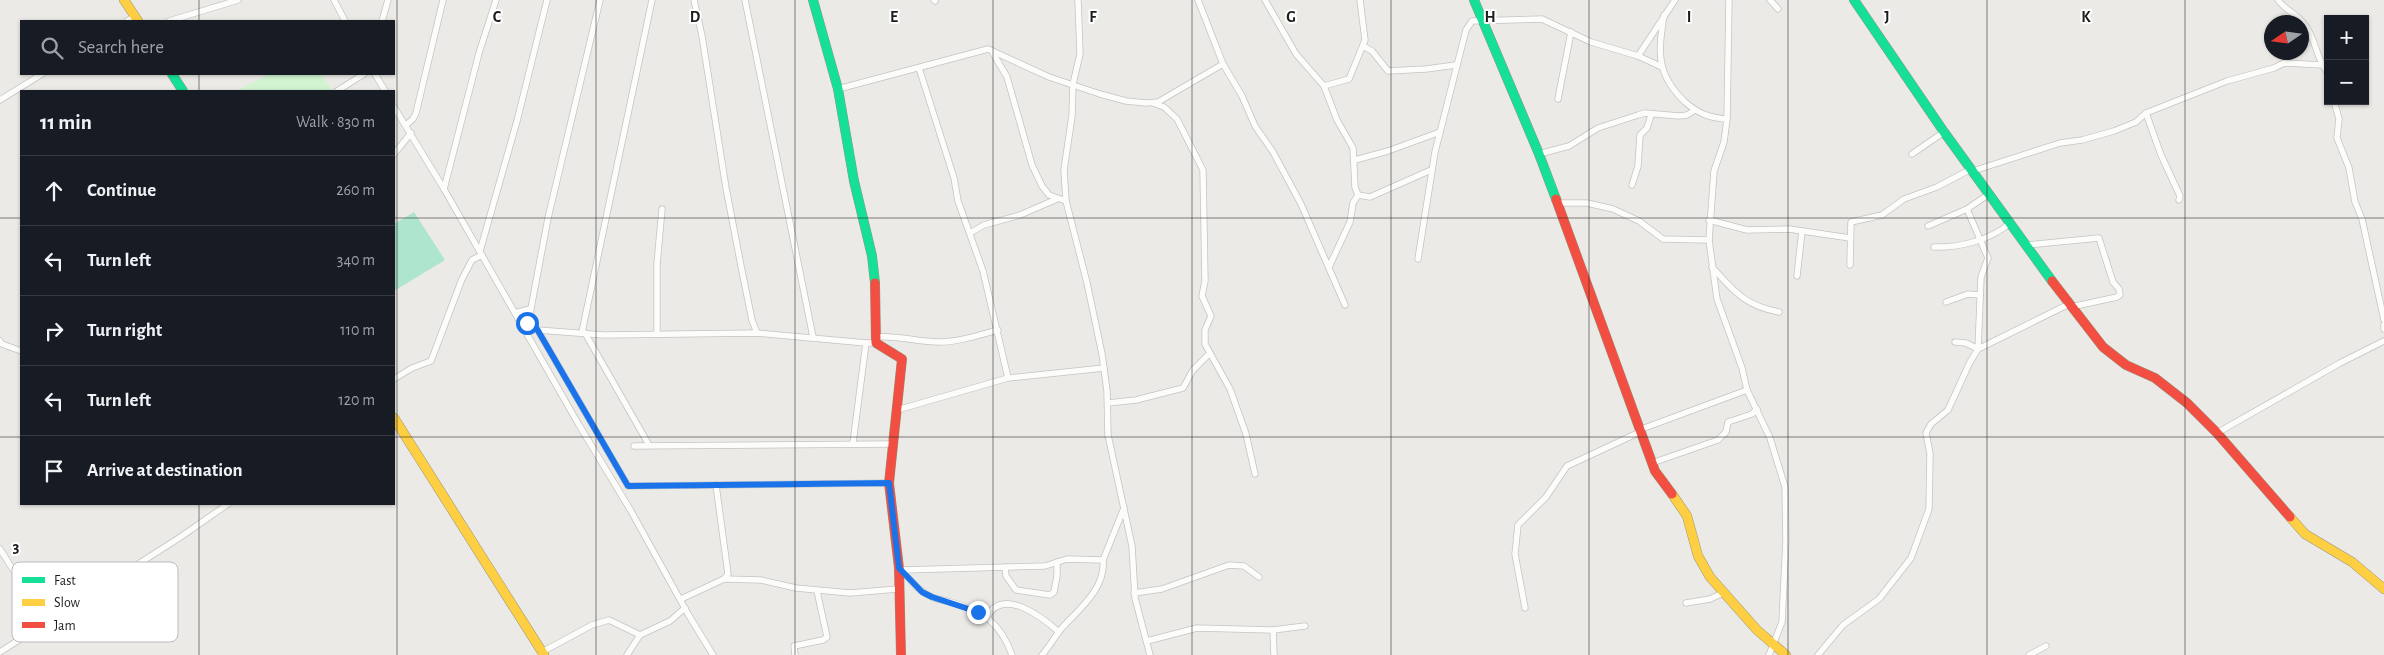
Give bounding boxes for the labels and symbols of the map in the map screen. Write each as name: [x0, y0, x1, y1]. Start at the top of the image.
text: C: [493, 9, 502, 25]
text: D: [690, 9, 701, 25]
text: E: [890, 9, 898, 25]
text: F: [1089, 9, 1097, 25]
text: G: [1286, 9, 1296, 25]
text: H: [1484, 9, 1496, 25]
text: I: [1687, 9, 1691, 25]
text: J: [1884, 9, 1890, 25]
text: K: [2081, 9, 2091, 25]
north arrow: [2264, 15, 2309, 60]
route start: [516, 312, 539, 335]
text: 3: [13, 539, 20, 555]
legend: [12, 562, 178, 642]
text: Fast: [54, 574, 76, 588]
text: Slow: [54, 596, 81, 610]
route end: [967, 601, 990, 624]
text: Jam: [54, 619, 76, 633]

